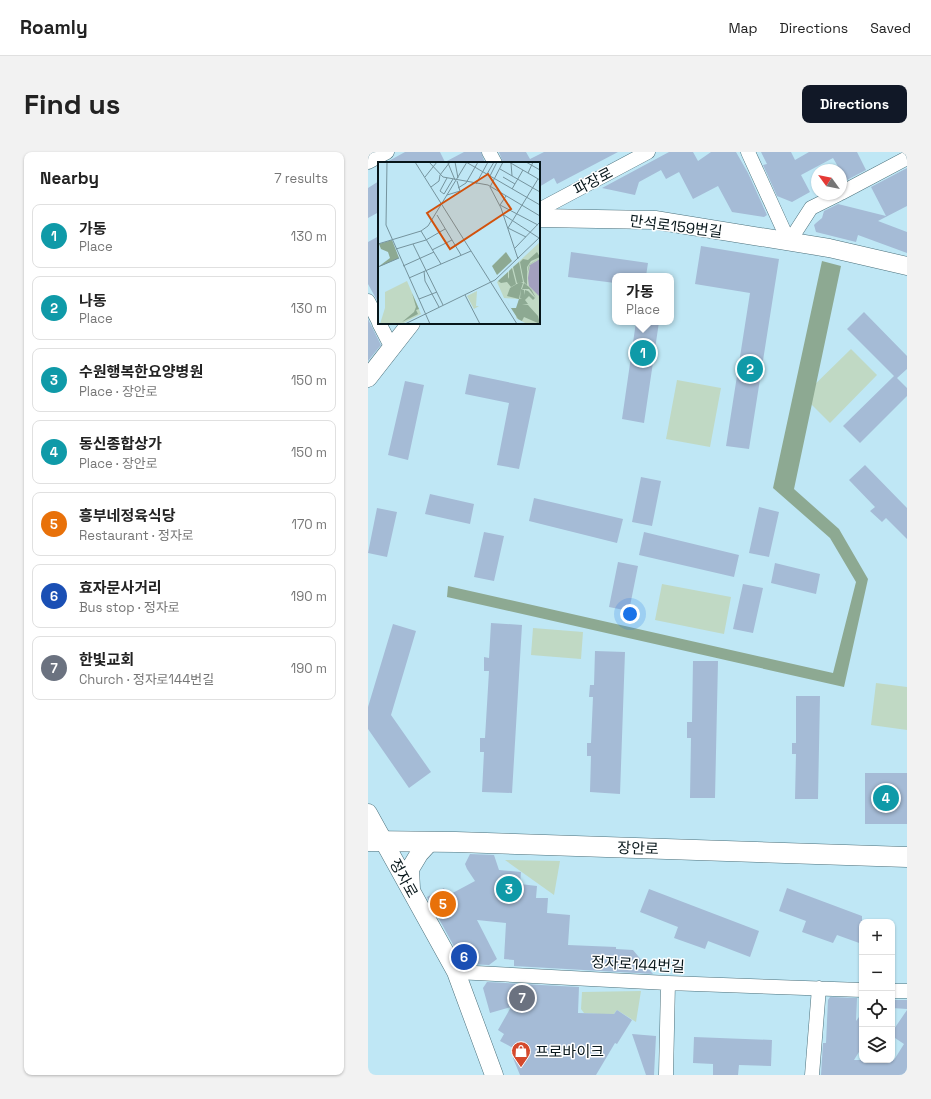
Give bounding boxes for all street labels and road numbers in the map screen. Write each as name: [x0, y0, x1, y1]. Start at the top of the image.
street label: 파장로: [570, 163, 616, 199]
street label: 만석로159번길: [628, 211, 724, 241]
street label: 장안로: [617, 838, 659, 858]
street label: 정자로: [386, 855, 422, 901]
street label: 정자로144번길: [591, 952, 685, 976]

